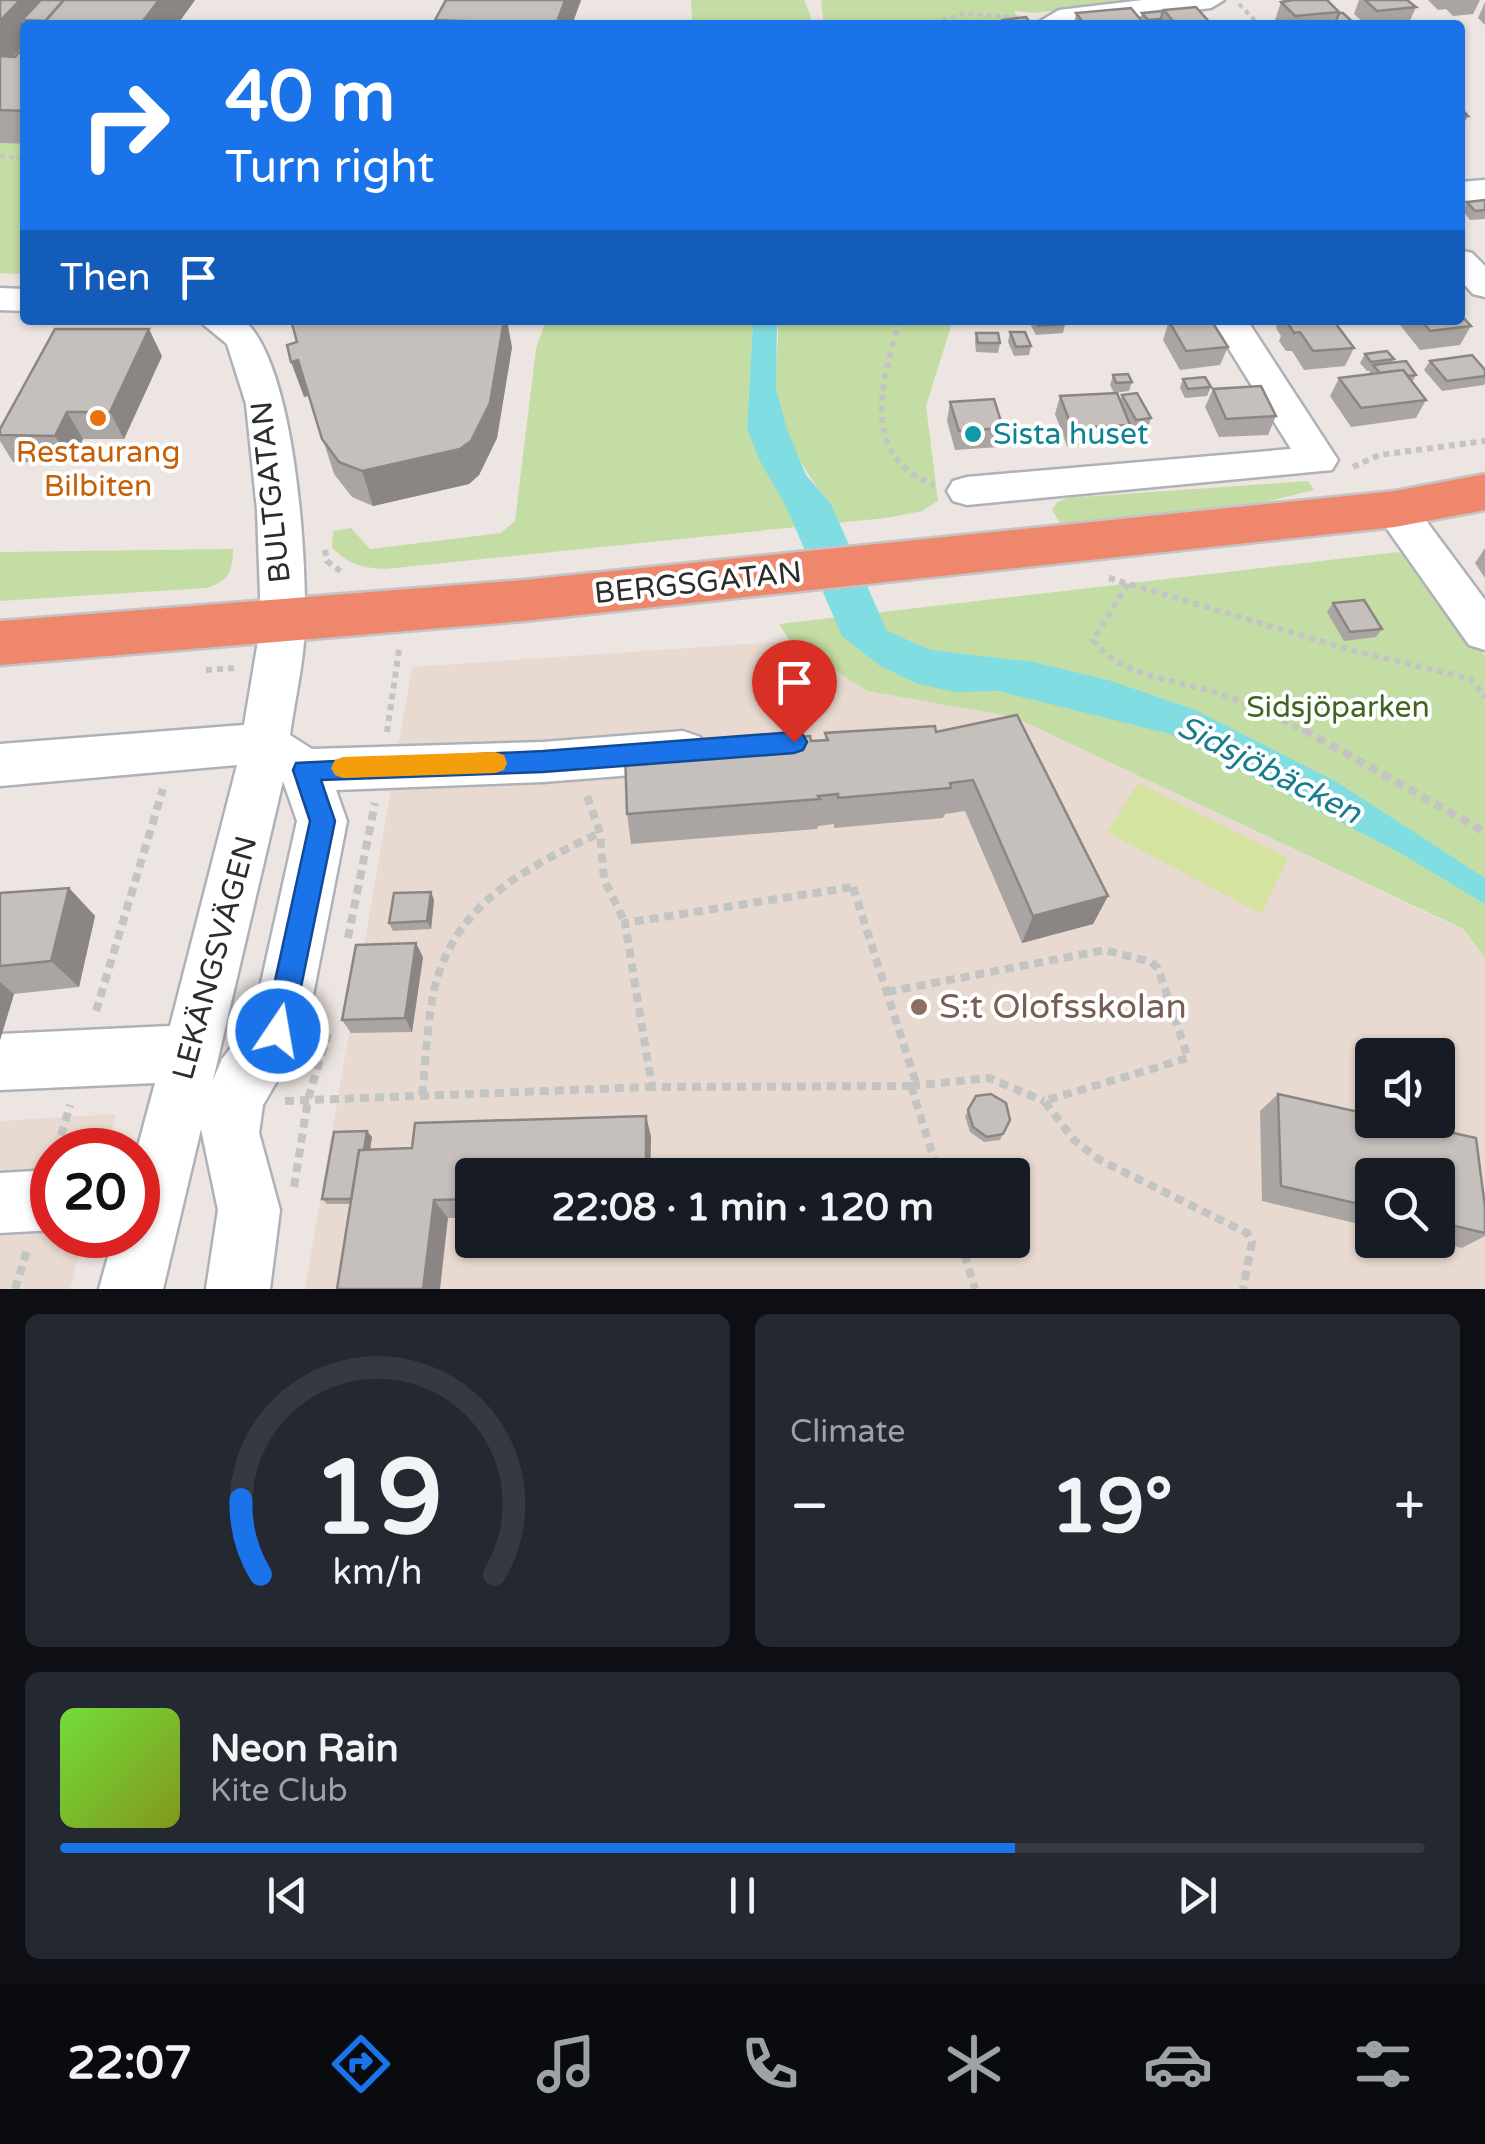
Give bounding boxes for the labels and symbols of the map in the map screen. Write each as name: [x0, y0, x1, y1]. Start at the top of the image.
street label: BULTGATAN: [243, 399, 299, 585]
marker: Restaurang Bilbiten: [87, 407, 109, 429]
place label: Sista huset: [993, 416, 1148, 453]
marker: Sista huset: [962, 423, 984, 445]
place label: Restaurang Bilbiten: [16, 434, 180, 505]
street label: BERGSGATAN: [592, 554, 804, 612]
pin: [752, 640, 837, 743]
park label: Sidsjöparken: [1246, 689, 1430, 726]
water label: Sidsjöbäcken: [1171, 708, 1368, 833]
street label: LEKÄNGSVÄGEN: [165, 832, 265, 1084]
position arrow: [226, 979, 330, 1083]
place label: S:t Olofsskolan: [939, 986, 1187, 1028]
marker: S:t Olofsskolan: [908, 996, 930, 1018]
speed limit sign: 20: [30, 1128, 160, 1258]

